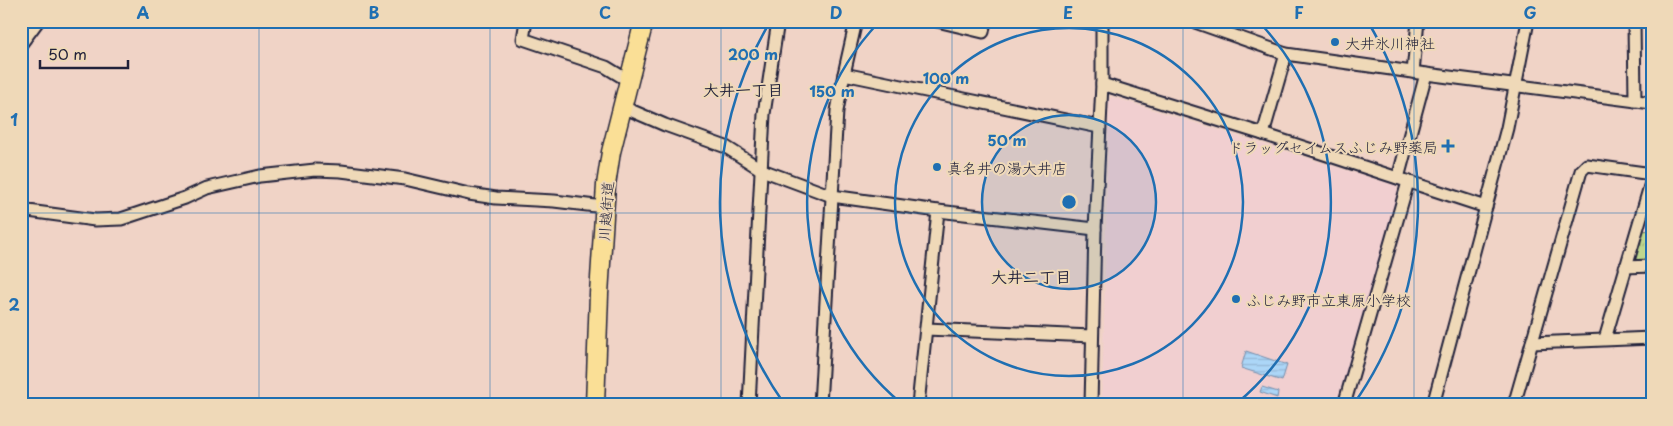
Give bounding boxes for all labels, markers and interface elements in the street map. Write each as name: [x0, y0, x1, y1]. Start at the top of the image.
text: A: [137, 0, 150, 24]
text: B: [369, 0, 380, 24]
text: C: [599, 0, 611, 24]
text: D: [830, 0, 842, 24]
text: E: [1063, 0, 1073, 24]
text: F: [1294, 0, 1304, 24]
text: G: [1523, 0, 1537, 24]
place label: 大井氷川神社: [1345, 31, 1435, 54]
marker: 大井氷川神社: [1329, 36, 1341, 48]
scale bar: [40, 38, 128, 70]
text: 50 m: [48, 42, 87, 65]
text: 200 m: [728, 42, 778, 65]
text: 100 m: [923, 66, 969, 89]
district label: 大井一丁目: [703, 77, 783, 101]
text: 150 m: [809, 79, 855, 102]
text: 1: [10, 107, 18, 131]
text: 50 m: [988, 128, 1026, 151]
place label: ドラッグセイムスふじみ野薬局: [1229, 135, 1438, 158]
marker: ドラッグセイムスふじみ野薬局: [1442, 140, 1454, 152]
place label: 真名井の湯大井店: [947, 156, 1067, 179]
marker: 真名井の湯大井店: [931, 161, 943, 173]
street label: 川越街道: [591, 180, 619, 242]
centre of rings: [1060, 193, 1078, 211]
district label: 大井二丁目: [991, 264, 1071, 288]
place label: ふじみ野市立東原小学校: [1246, 288, 1411, 311]
text: 2: [8, 292, 20, 316]
marker: ふじみ野市立東原小学校: [1230, 293, 1242, 305]

